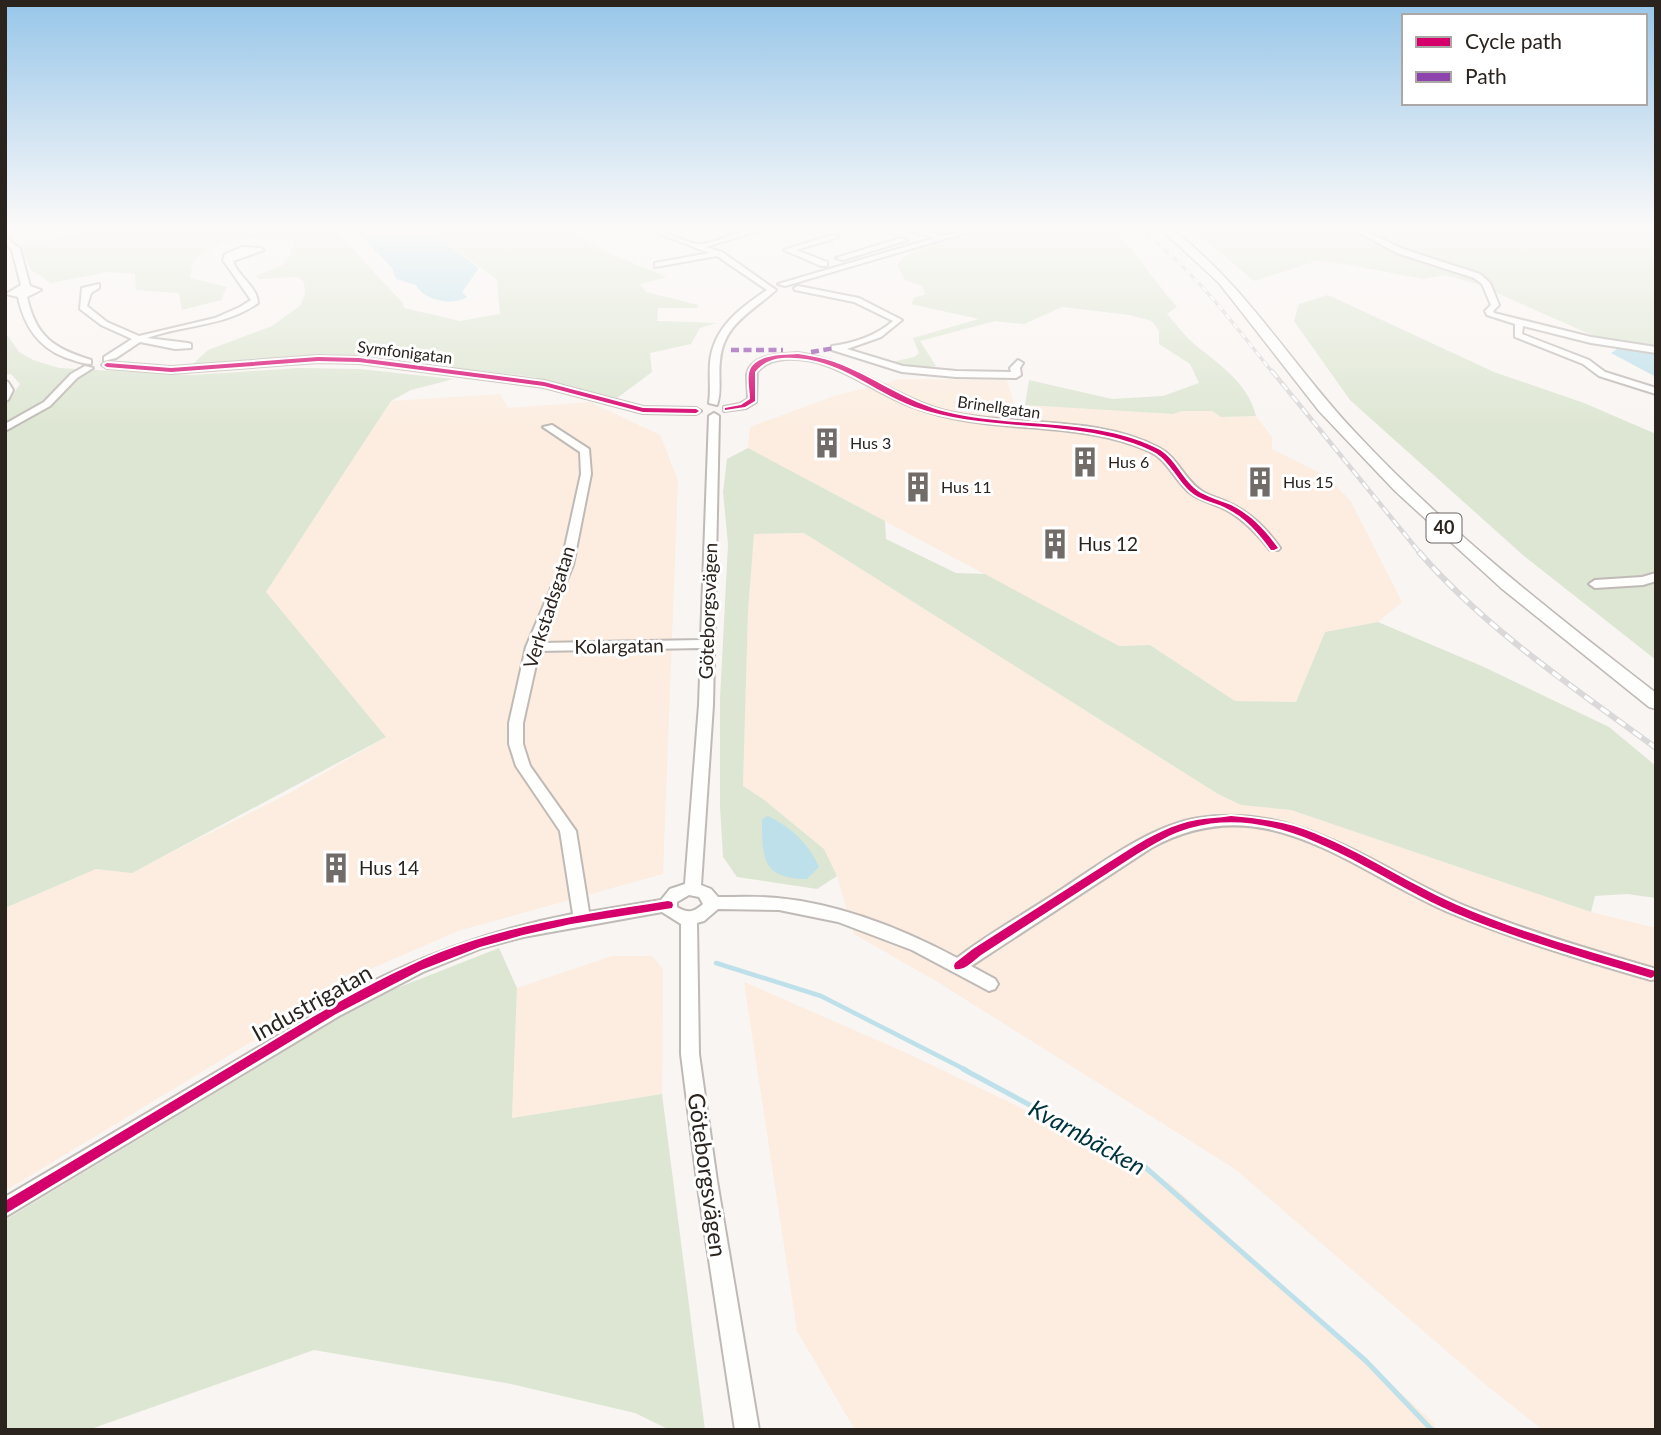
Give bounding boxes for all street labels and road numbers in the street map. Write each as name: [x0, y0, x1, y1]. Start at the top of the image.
street label: Symfonigatan: [357, 336, 454, 367]
street label: Brinellgatan: [956, 391, 1042, 422]
road number: 40: [1426, 514, 1462, 542]
street label: Göteborgsvägen: [694, 542, 721, 680]
street label: Verkstadsgatan: [518, 543, 579, 671]
street label: Kolargatan: [574, 633, 664, 658]
street label: Industrigatan: [247, 958, 376, 1047]
street label: Göteborgsvägen: [683, 1091, 733, 1259]

